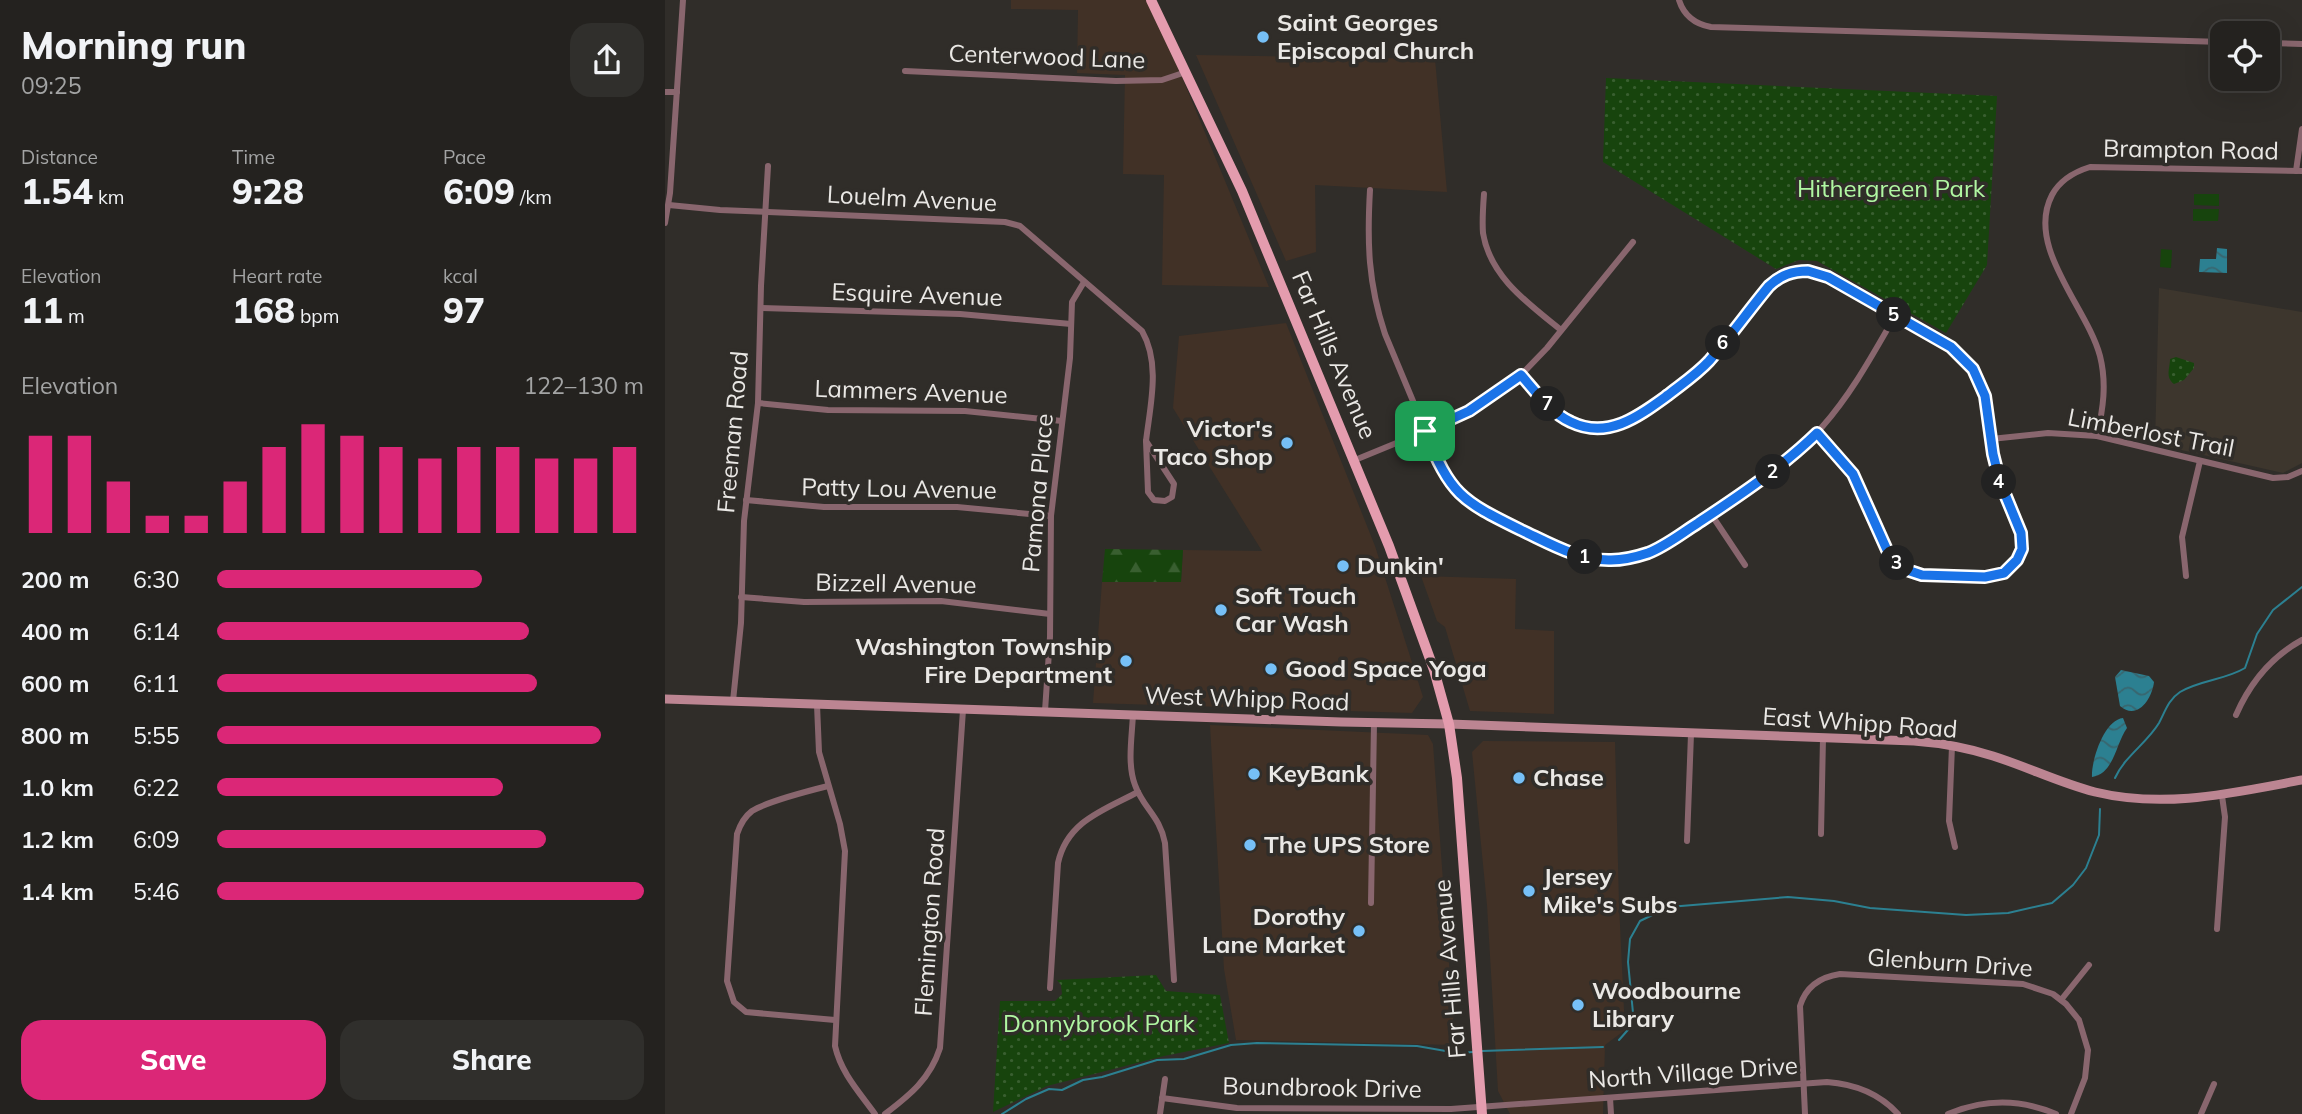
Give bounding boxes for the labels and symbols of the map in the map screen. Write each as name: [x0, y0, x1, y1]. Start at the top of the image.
place label: Saint Georges Episcopal Church: [1277, 7, 1474, 65]
marker: Saint Georges Episcopal Church: [1255, 29, 1271, 45]
street label: Centerwood Lane: [948, 38, 1146, 74]
street label: Brampton Road: [2103, 132, 2279, 166]
park label: Hithergreen Park: [1797, 173, 1986, 203]
street label: Louelm Avenue: [826, 179, 998, 217]
street label: Far Hills Avenue: [1286, 266, 1384, 443]
street label: Esquire Avenue: [831, 276, 1003, 312]
pin: 5: [1877, 298, 1911, 332]
pin: 6: [1705, 326, 1741, 360]
street label: Freeman Road: [710, 350, 754, 514]
street label: Lammers Avenue: [814, 373, 1008, 409]
pin: 7: [1531, 386, 1565, 422]
pin: [1395, 401, 1455, 461]
street label: Limberlost Trail: [2065, 401, 2237, 463]
street label: Pamona Place: [1015, 412, 1059, 574]
place label: Victor's Taco Shop: [1153, 413, 1273, 471]
marker: Victor's Taco Shop: [1279, 435, 1295, 451]
pin: 2: [1755, 454, 1791, 490]
pin: 4: [1981, 464, 2017, 500]
street label: Patty Lou Avenue: [801, 471, 997, 505]
pin: 1: [1567, 540, 1602, 574]
pin: 3: [1879, 546, 1915, 580]
place label: Dunkin': [1357, 550, 1444, 580]
marker: Dunkin': [1335, 558, 1351, 574]
street label: Bizzell Avenue: [815, 567, 977, 599]
place label: Soft Touch Car Wash: [1235, 580, 1356, 638]
marker: Soft Touch Car Wash: [1213, 602, 1229, 618]
place label: Washington Township Fire Department: [855, 631, 1112, 689]
marker: Washington Township Fire Department: [1118, 653, 1134, 669]
place label: Good Space Yoga: [1285, 653, 1487, 683]
marker: Good Space Yoga: [1263, 661, 1279, 677]
street label: West Whipp Road: [1144, 679, 1350, 717]
street label: East Whipp Road: [1762, 700, 1958, 744]
place label: KeyBank: [1268, 758, 1370, 788]
place label: Chase: [1533, 762, 1604, 792]
marker: KeyBank: [1246, 766, 1262, 782]
marker: Chase: [1511, 770, 1527, 786]
street label: Flemington Road: [907, 827, 951, 1017]
place label: The UPS Store: [1264, 829, 1430, 859]
marker: The UPS Store: [1242, 837, 1258, 853]
place label: Jersey Mike's Subs: [1543, 861, 1677, 919]
street label: Far Hills Avenue: [1426, 878, 1472, 1060]
marker: Jersey Mike's Subs: [1521, 883, 1537, 899]
place label: Dorothy Lane Market: [1202, 901, 1346, 959]
marker: Dorothy Lane Market: [1351, 923, 1367, 939]
street label: Glenburn Drive: [1866, 941, 2034, 983]
place label: Woodbourne Library: [1592, 975, 1741, 1033]
marker: Woodbourne Library: [1570, 997, 1586, 1013]
park label: Donnybrook Park: [1003, 1008, 1196, 1038]
street label: North Village Drive: [1587, 1050, 1799, 1094]
street label: Boundbrook Drive: [1222, 1070, 1422, 1104]

